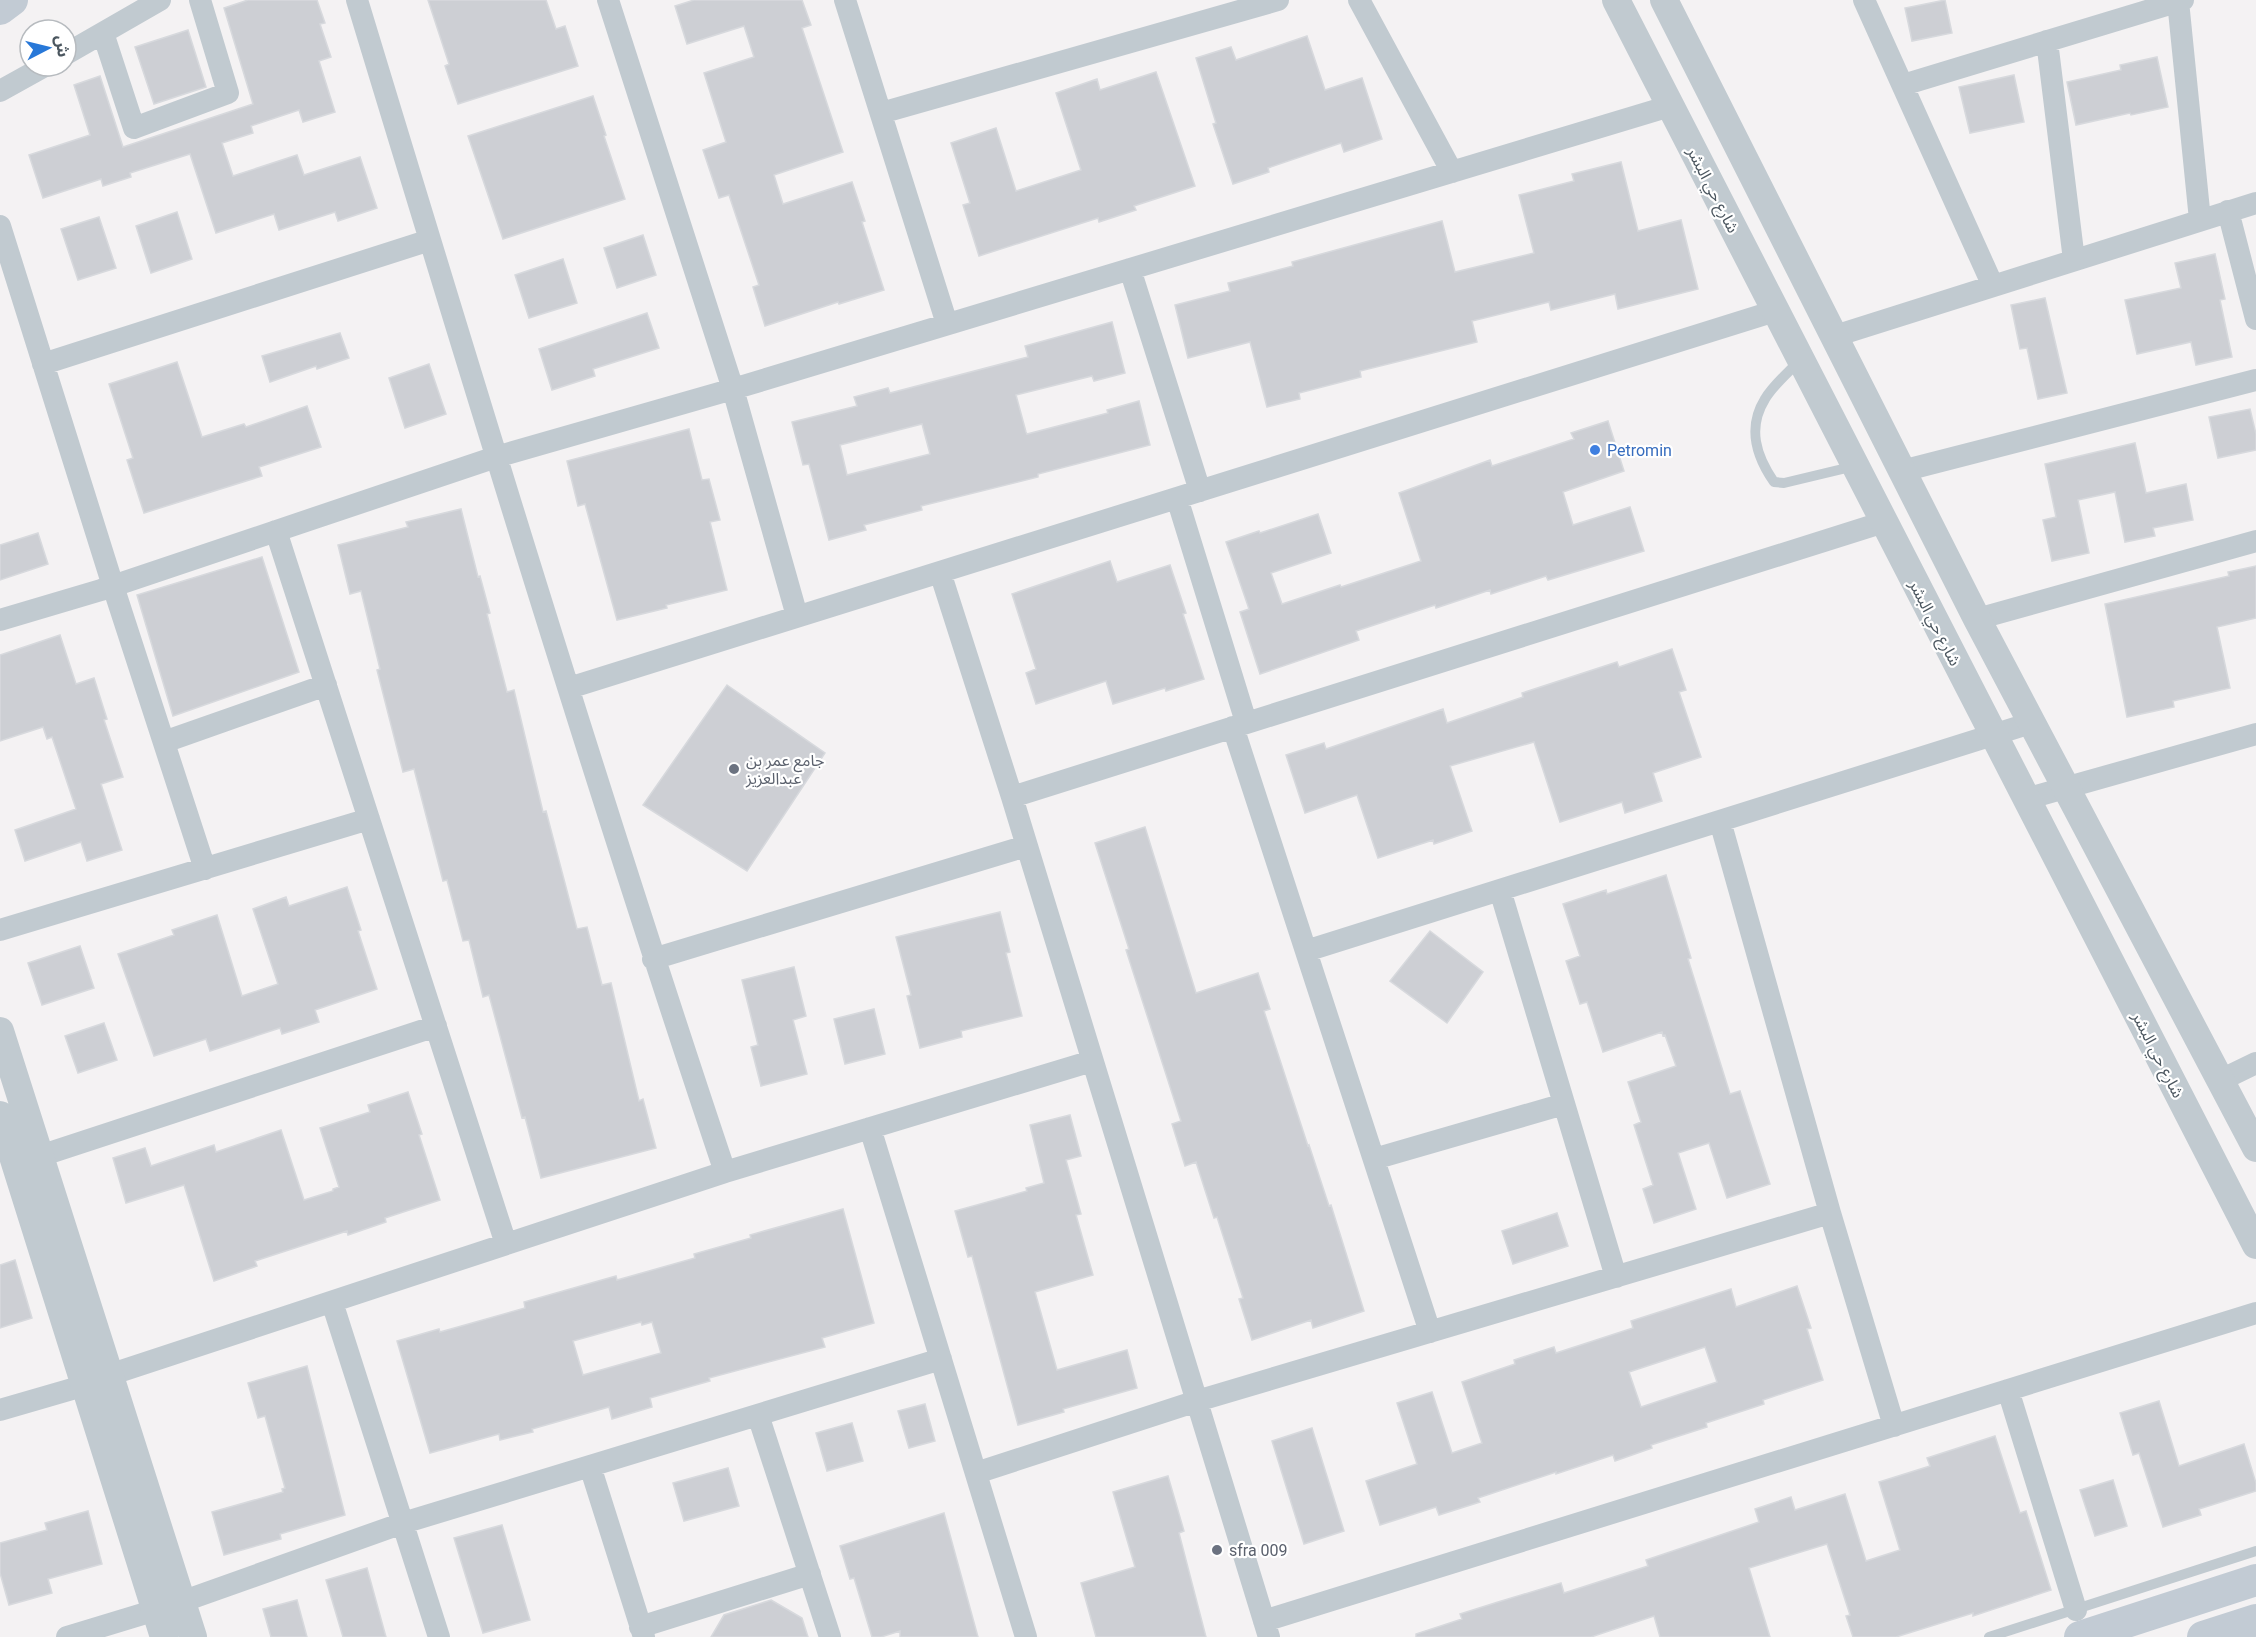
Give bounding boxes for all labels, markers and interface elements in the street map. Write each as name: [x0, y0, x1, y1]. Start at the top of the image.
north arrow: [18, 18, 78, 78]
text: ش: [52, 34, 73, 58]
street label: شارع حي البشر: [1680, 143, 1743, 237]
place label: Petromin: [1607, 441, 1672, 460]
marker: Petromin: [1588, 443, 1602, 457]
street label: شارع حي البشر: [1902, 576, 1965, 670]
place label: جامع عمر بن عبدالعزيز: [745, 751, 825, 788]
marker: جامع عمر بن عبدالعزيز: [727, 762, 741, 776]
street label: شارع حي البشر: [2125, 1008, 2188, 1102]
place label: sfra 009: [1229, 1541, 1288, 1560]
marker: sfra 009: [1210, 1543, 1224, 1557]

